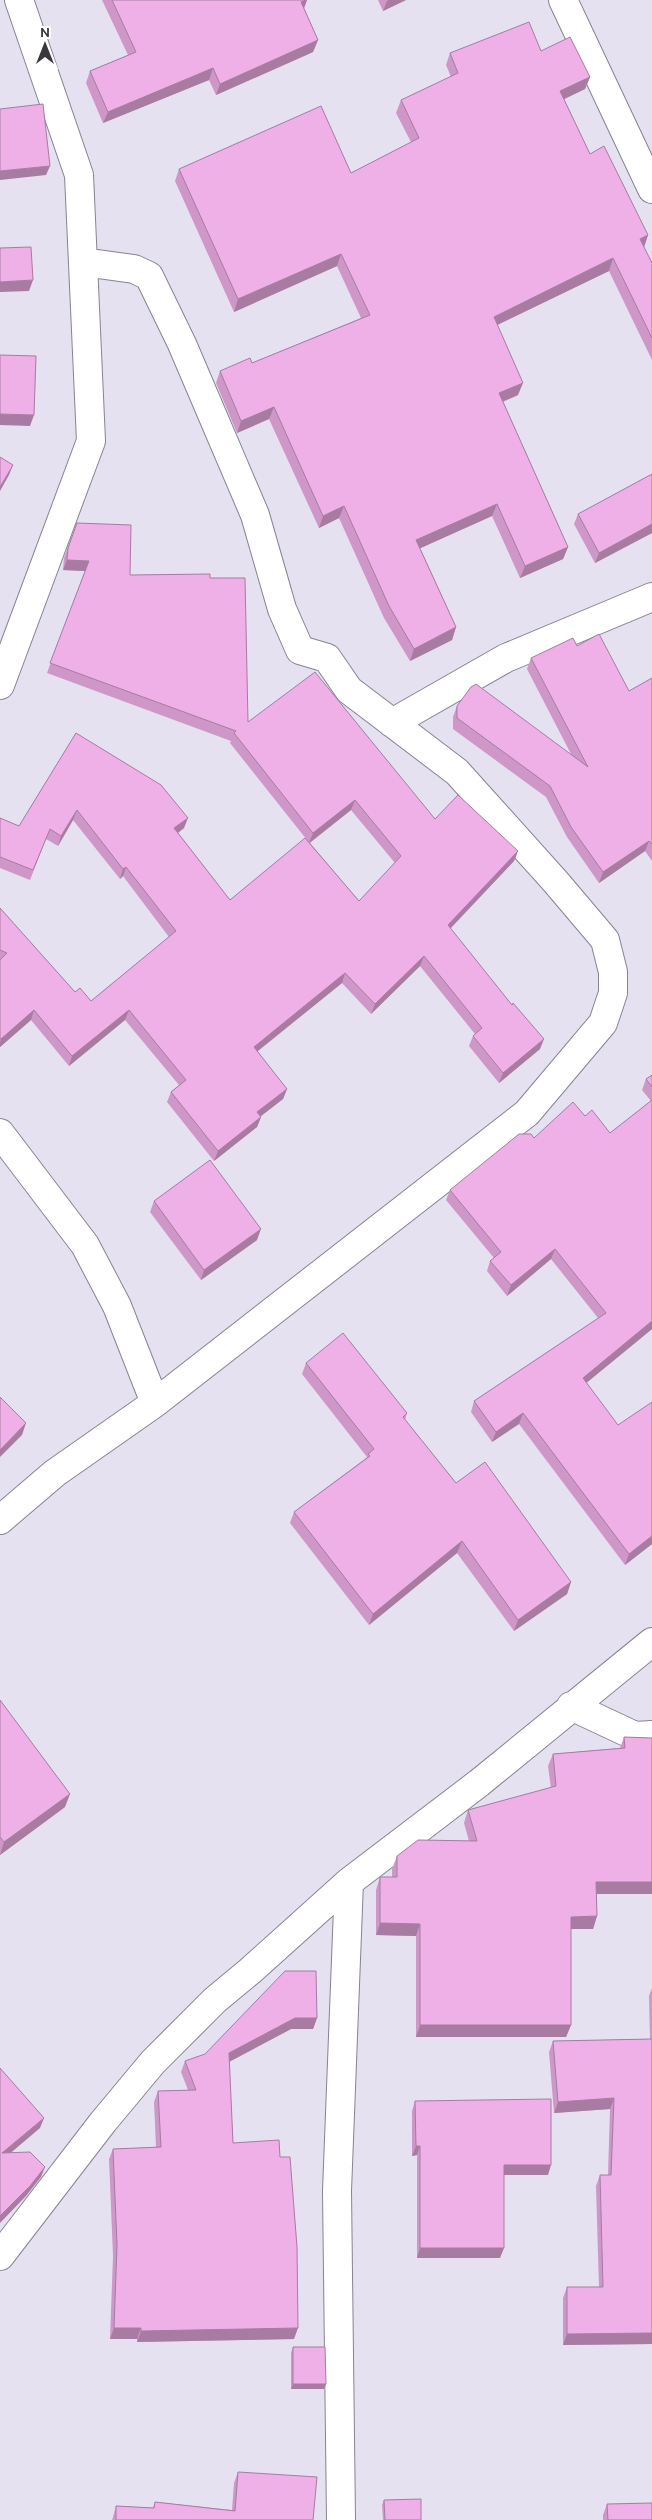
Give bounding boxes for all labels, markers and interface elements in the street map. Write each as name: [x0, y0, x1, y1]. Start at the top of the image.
north arrow: [20, 20, 70, 70]
text: N: [40, 25, 50, 42]

